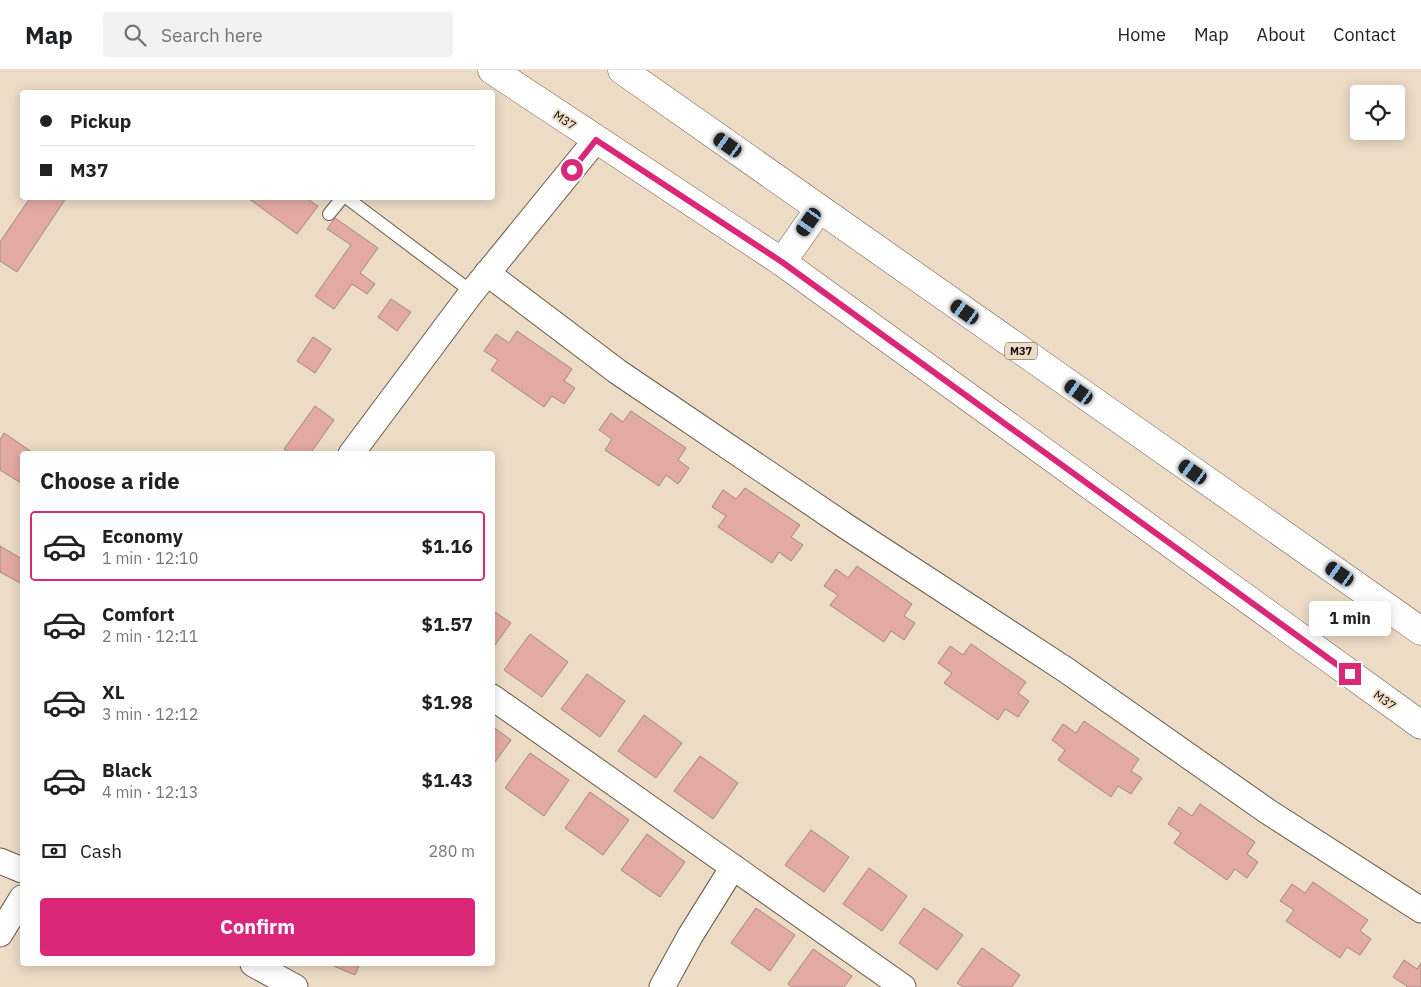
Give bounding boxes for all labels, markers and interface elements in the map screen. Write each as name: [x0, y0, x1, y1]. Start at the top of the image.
search box: [103, 12, 453, 57]
text: Map: [25, 19, 73, 51]
icon: search: [121, 21, 149, 49]
text: Search here: [161, 23, 263, 47]
text: Home: [1118, 23, 1166, 46]
text: Map: [1194, 23, 1229, 46]
text: About: [1257, 23, 1305, 46]
text: Contact: [1333, 23, 1396, 46]
map controls: [1350, 85, 1405, 140]
button: locate: [1350, 85, 1405, 140]
street label: M37: [551, 107, 579, 133]
text: Pickup: [70, 109, 131, 133]
car: [711, 130, 744, 160]
text: M37: [70, 158, 108, 182]
route start: [561, 159, 583, 181]
car: [794, 205, 823, 239]
car: [948, 297, 981, 327]
road number: M37: [1005, 342, 1037, 360]
car: [1062, 377, 1095, 407]
car: [1176, 457, 1209, 487]
text: Choose a ride: [40, 466, 180, 495]
icon: car: [42, 524, 87, 569]
text: Economy: [102, 524, 183, 548]
text: $1.16: [421, 534, 473, 558]
text: 1 min · 12:10: [102, 548, 198, 568]
car: [1323, 559, 1356, 589]
icon: car: [42, 602, 87, 647]
text: Comfort: [102, 602, 175, 626]
callout: 1 min: [1309, 602, 1391, 636]
text: 1 min: [1329, 608, 1371, 628]
text: $1.57: [421, 612, 473, 636]
text: 2 min · 12:11: [102, 626, 198, 646]
route end: [1339, 663, 1361, 685]
icon: car: [42, 680, 87, 725]
text: XL: [102, 680, 125, 704]
street label: M37: [1371, 687, 1399, 713]
text: $1.98: [421, 690, 473, 714]
text: 3 min · 12:12: [102, 704, 198, 724]
icon: car: [42, 758, 87, 803]
text: Black: [102, 758, 152, 782]
text: $1.43: [421, 768, 473, 792]
text: 4 min · 12:13: [102, 782, 198, 802]
icon: cash: [40, 837, 68, 865]
text: Cash: [80, 839, 122, 863]
text: 280 m: [428, 841, 475, 861]
button: Confirm: [40, 898, 475, 956]

